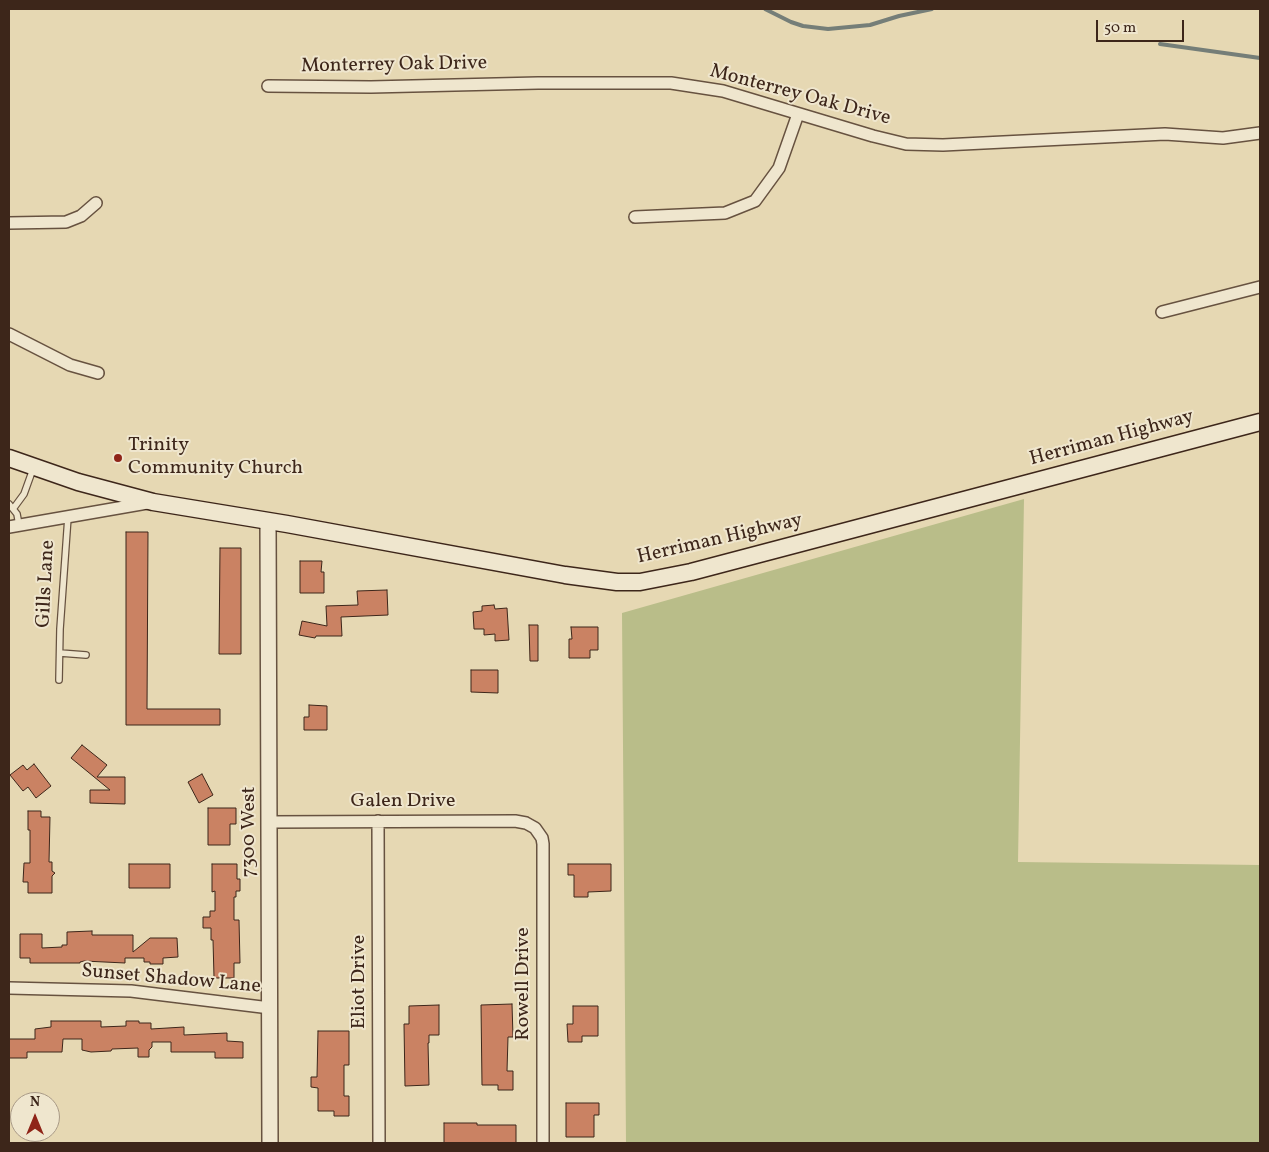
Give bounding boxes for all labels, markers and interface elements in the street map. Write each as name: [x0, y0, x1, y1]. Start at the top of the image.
scale bar: [1099, 10, 1186, 42]
text: 50 m: [1104, 18, 1136, 39]
street label: Monterrey Oak Drive: [301, 52, 487, 80]
street label: Monterrey Oak Drive: [707, 60, 893, 132]
street label: Herriman Highway: [1027, 406, 1197, 472]
place label: Trinity Community Church: [128, 434, 303, 481]
marker: Trinity Community Church: [112, 452, 124, 464]
street label: Herriman Highway: [635, 509, 805, 571]
street label: Gills Lane: [33, 540, 61, 628]
street label: 7300 West: [238, 787, 262, 877]
street label: Galen Drive: [351, 790, 455, 814]
street label: Rowell Drive: [512, 927, 536, 1041]
street label: Eliot Drive: [348, 935, 372, 1029]
street label: Sunset Shadow Lane: [80, 960, 262, 1000]
north arrow: [10, 1092, 60, 1142]
text: N: [30, 1093, 40, 1112]

